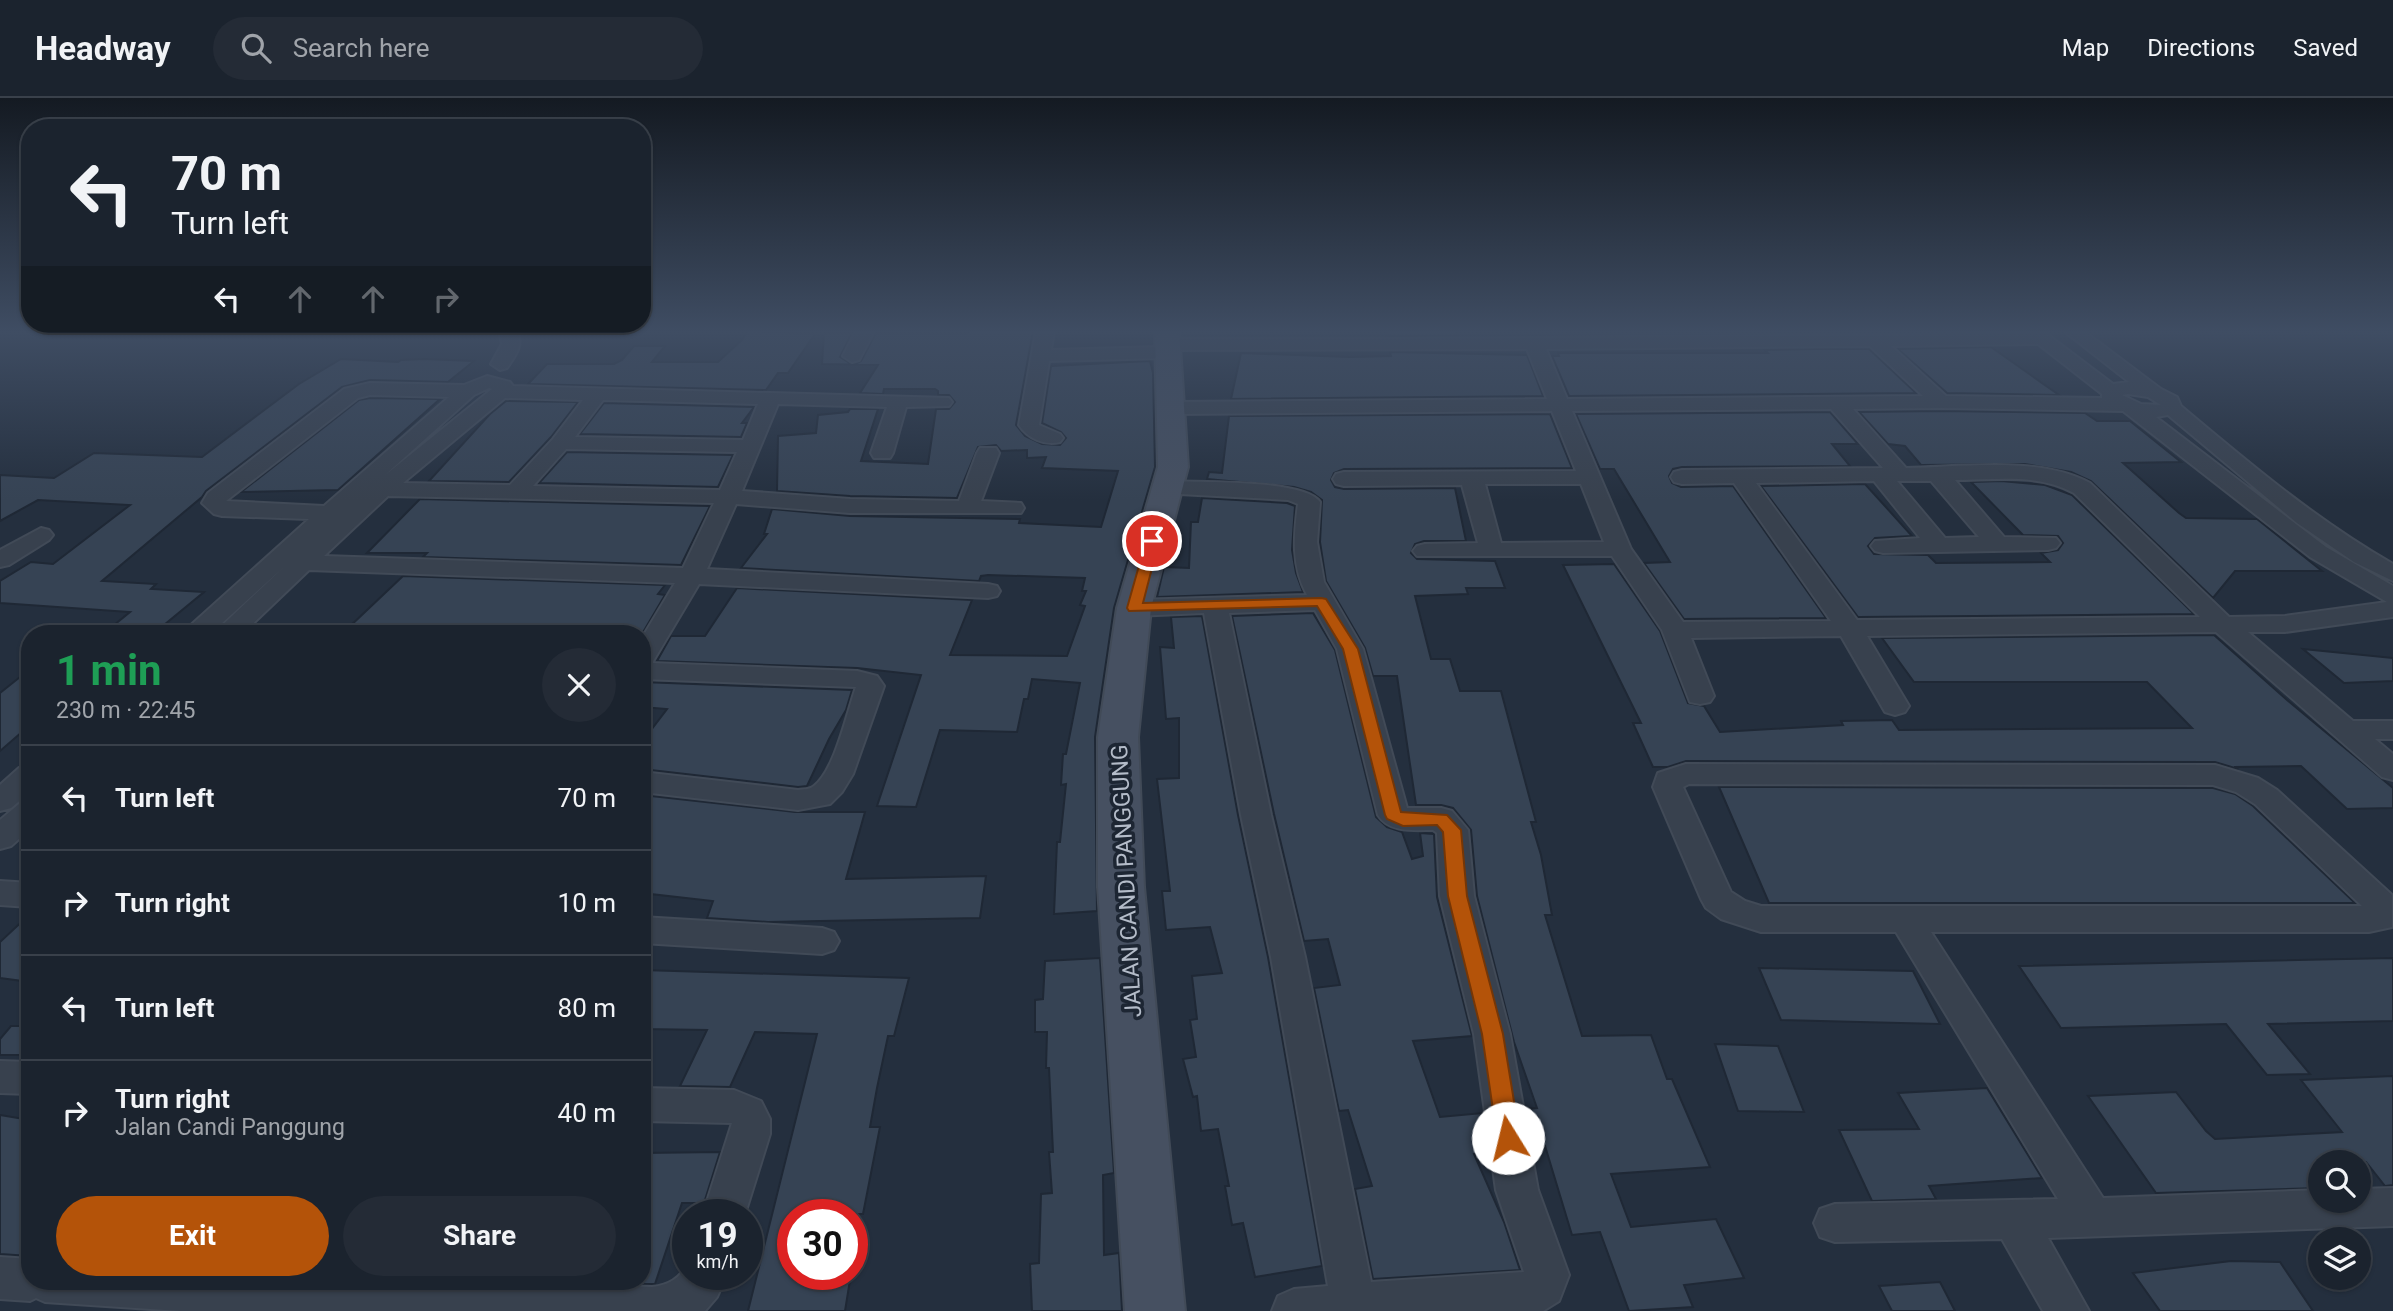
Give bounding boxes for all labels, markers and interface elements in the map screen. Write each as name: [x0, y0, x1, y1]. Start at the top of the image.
search box: [213, 17, 703, 80]
text: Headway: [35, 29, 171, 68]
icon: search: [237, 29, 275, 67]
text: Search here: [293, 33, 429, 63]
text: Map: [2062, 34, 2109, 62]
text: Directions: [2147, 34, 2255, 62]
text: Saved: [2293, 34, 2358, 62]
text: 70 m: [171, 145, 282, 202]
icon: left: [56, 147, 147, 238]
text: Turn left: [171, 204, 289, 242]
icon: left: [208, 280, 246, 318]
icon: ahead: [281, 280, 319, 318]
icon: ahead: [354, 280, 392, 318]
icon: right: [427, 280, 465, 318]
pin: [1122, 511, 1182, 571]
icon: arrive: [1133, 522, 1171, 560]
text: 1 min: [56, 646, 162, 695]
button: close: [542, 648, 616, 722]
text: 230 m · 22:45: [56, 697, 195, 724]
street label: JALAN CANDI PANGGUNG: [1106, 744, 1147, 1018]
icon: left: [56, 779, 94, 817]
text: Turn left: [115, 783, 214, 813]
text: 70 m: [558, 783, 616, 813]
icon: right: [56, 884, 94, 922]
text: Turn right: [115, 888, 230, 918]
text: 10 m: [558, 888, 616, 918]
icon: left: [56, 989, 94, 1027]
text: Turn left: [115, 993, 214, 1023]
text: 80 m: [558, 993, 616, 1023]
text: Turn right: [115, 1084, 230, 1114]
icon: right: [56, 1094, 94, 1132]
text: 40 m: [558, 1098, 616, 1128]
position arrow: [1471, 1101, 1545, 1175]
text: Jalan Candi Panggung: [115, 1114, 345, 1141]
map controls: [2308, 1150, 2371, 1290]
button: search: [2308, 1150, 2371, 1213]
button: Exit: [56, 1196, 329, 1276]
button: Share: [343, 1196, 616, 1276]
speed limit sign: 30: [777, 1199, 868, 1290]
text: 19: [697, 1215, 738, 1256]
button: layers: [2308, 1227, 2371, 1290]
text: km/h: [696, 1251, 739, 1272]

